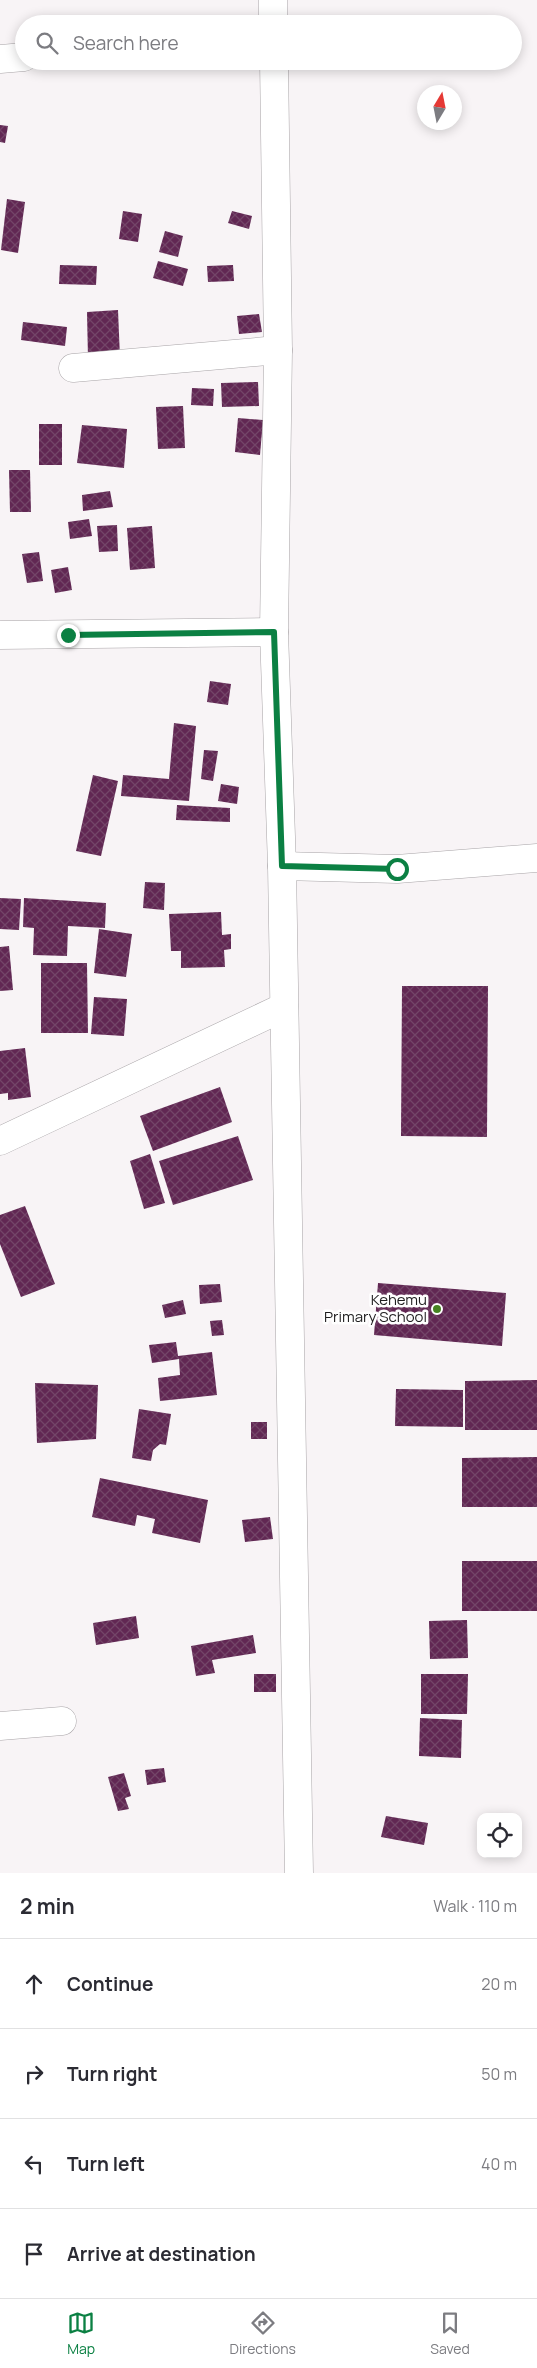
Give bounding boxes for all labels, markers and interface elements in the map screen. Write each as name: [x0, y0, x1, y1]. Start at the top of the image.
search box: [15, 15, 522, 70]
icon: search: [33, 29, 61, 57]
text: Search here: [73, 30, 179, 56]
north arrow: [417, 85, 462, 130]
route end: [57, 624, 80, 647]
route start: [386, 858, 409, 881]
place label: Kehemu Primary School: [324, 1289, 427, 1327]
marker: Kehemu Primary School: [431, 1303, 443, 1315]
map controls: [477, 1813, 522, 1858]
button: locate: [477, 1813, 522, 1858]
text: 2 min: [20, 1892, 75, 1920]
text: Walk · 110 m: [433, 1895, 517, 1917]
icon: ahead: [20, 1970, 48, 1998]
text: Continue: [67, 1971, 153, 1997]
text: 20 m: [481, 1973, 517, 1995]
icon: right: [20, 2060, 48, 2088]
text: Turn right: [67, 2061, 157, 2087]
text: 50 m: [481, 2063, 517, 2085]
icon: left: [20, 2150, 48, 2178]
text: Turn left: [67, 2151, 145, 2177]
text: 40 m: [481, 2153, 517, 2175]
icon: arrive: [20, 2240, 48, 2268]
text: Arrive at destination: [67, 2241, 256, 2267]
tab: Map: [67, 2309, 95, 2358]
tab: Directions: [230, 2309, 296, 2358]
tab: Saved: [430, 2309, 470, 2358]

